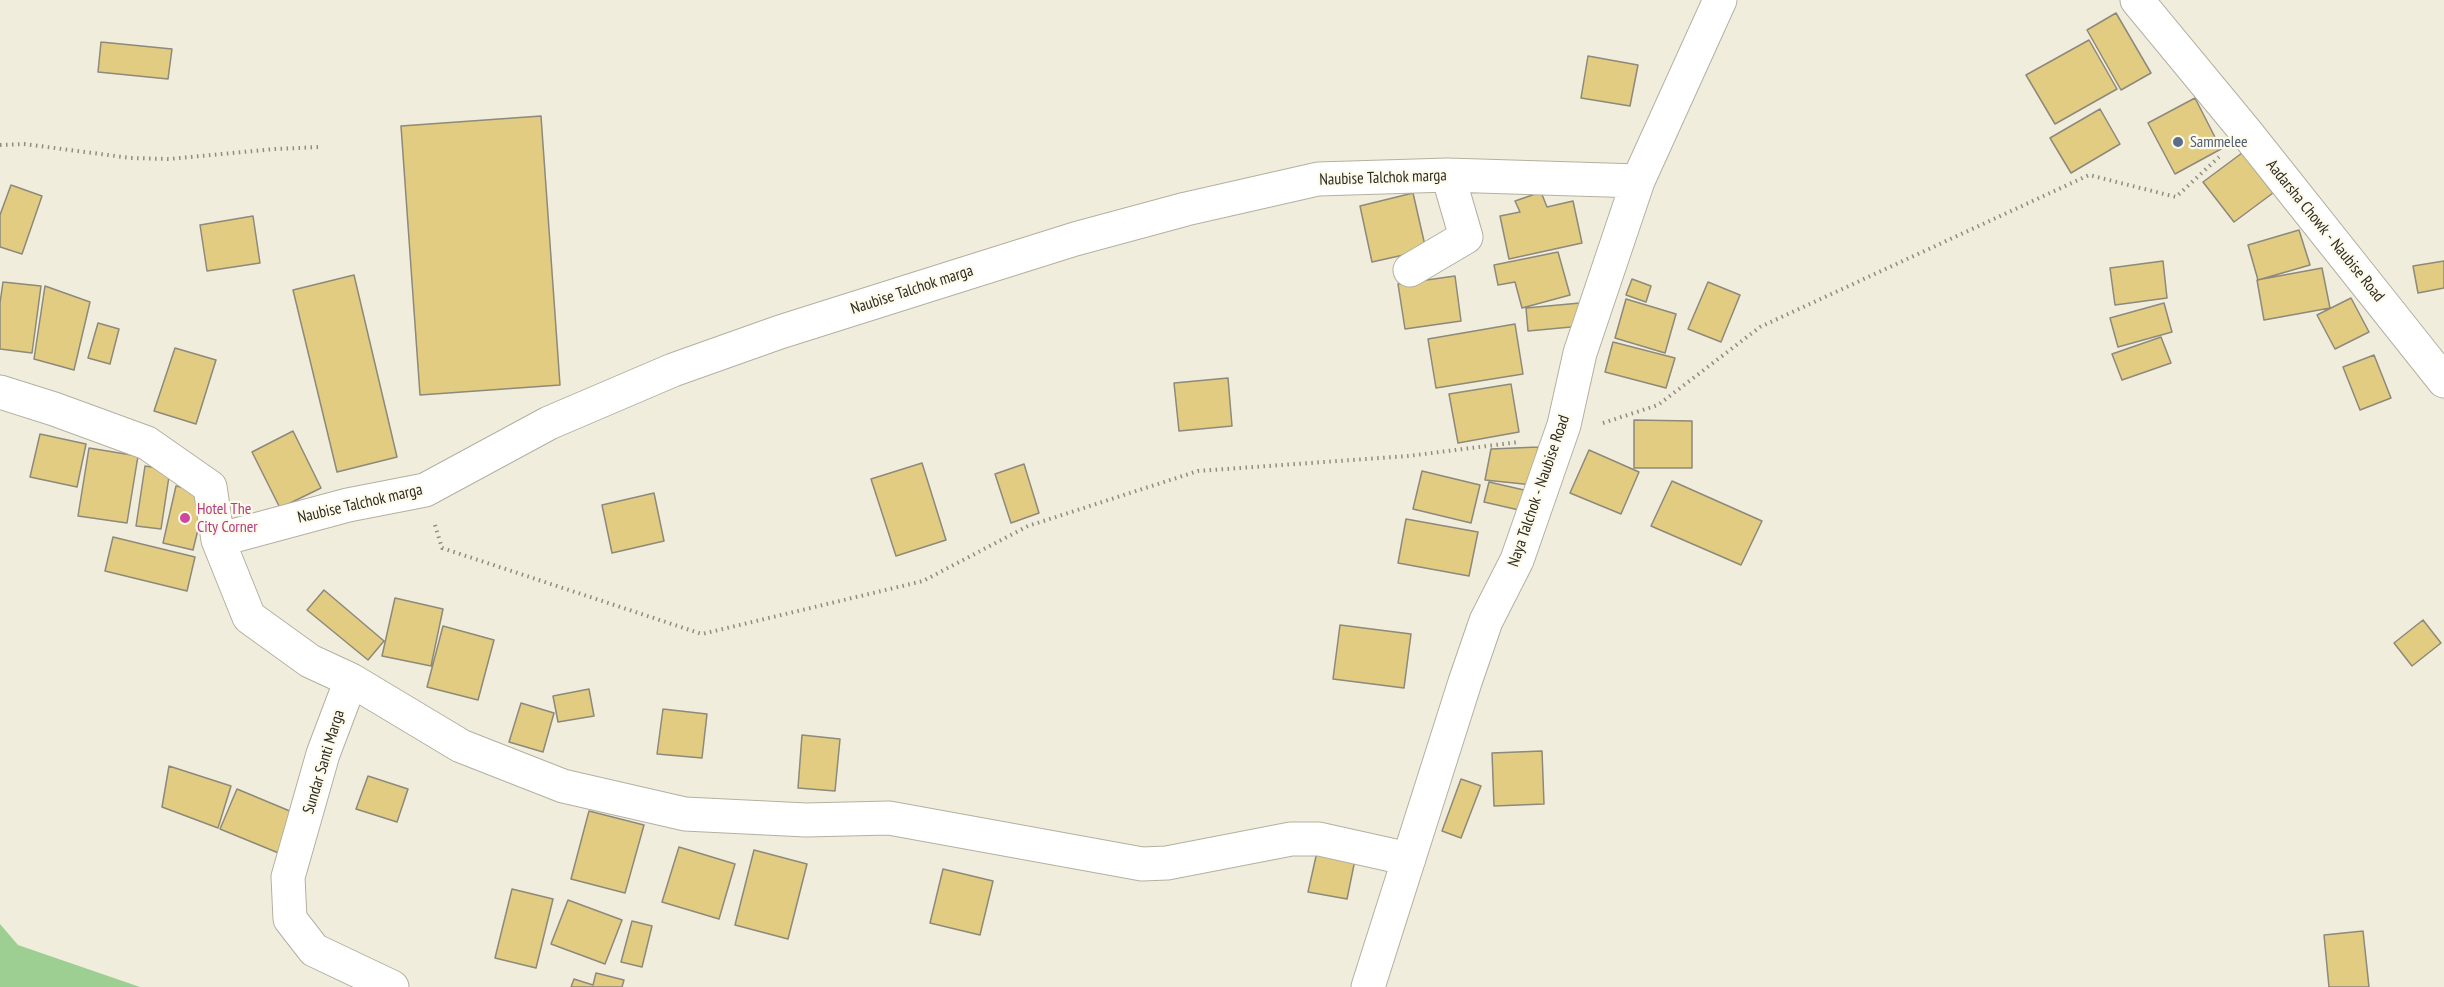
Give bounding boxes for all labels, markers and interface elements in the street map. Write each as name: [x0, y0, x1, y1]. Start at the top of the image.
place label: Sammelee: [2190, 132, 2248, 152]
marker: Sammelee: [2171, 135, 2185, 149]
street label: Aadarsha Chowk - Naubise Road: [2262, 156, 2388, 306]
street label: Naubise Talchok marga: [1319, 166, 1447, 190]
street label: Naubise Talchok marga: [848, 261, 976, 319]
street label: Naya Talchok - Naubise Road: [1504, 413, 1574, 569]
street label: Naubise Talchok marga: [296, 480, 424, 528]
place label: Hotel The City Corner: [197, 499, 258, 537]
marker: Hotel The City Corner: [178, 511, 192, 525]
street label: Sundar Santi Marga: [299, 708, 349, 816]

